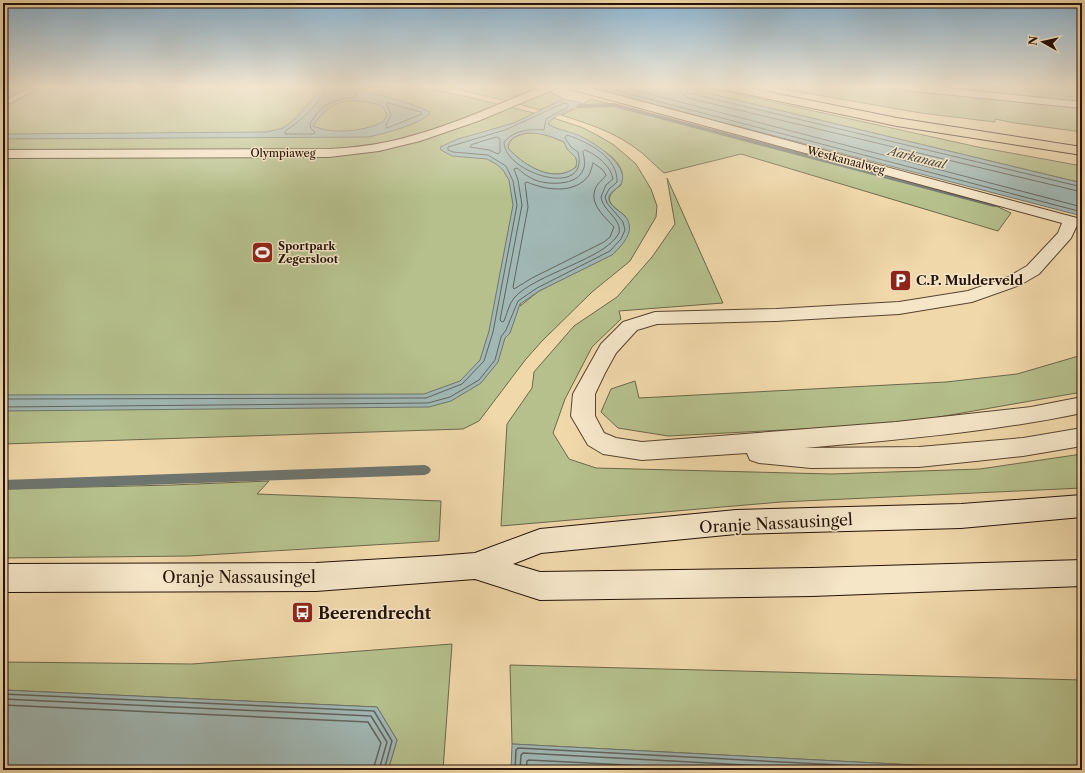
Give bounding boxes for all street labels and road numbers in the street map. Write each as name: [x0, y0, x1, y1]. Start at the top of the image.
street label: Westkanaalweg: [804, 143, 887, 177]
street label: Olympiaweg: [250, 146, 316, 160]
street label: Oranje Nassausingel: [699, 509, 853, 537]
street label: Oranje Nassausingel: [162, 567, 316, 587]

